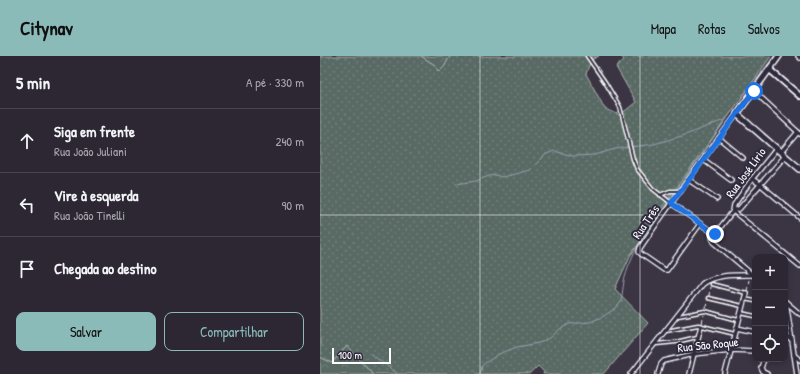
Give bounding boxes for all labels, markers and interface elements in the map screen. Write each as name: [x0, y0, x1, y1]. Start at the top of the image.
text: Citynav: [20, 15, 73, 41]
text: Mapa: [651, 19, 676, 38]
text: Rotas: [698, 19, 726, 38]
text: Salvos: [748, 19, 780, 38]
text: 5 min: [16, 71, 50, 94]
text: A pé · 330 m: [246, 73, 304, 91]
route start: [745, 82, 763, 100]
text: Siga em frente: [54, 121, 135, 142]
icon: ahead: [16, 130, 38, 152]
text: 240 m: [275, 132, 304, 150]
text: Rua João Juliani: [54, 142, 127, 160]
street label: Rua José Lírio: [722, 144, 770, 201]
text: Vire à esquerda: [54, 185, 138, 206]
icon: left: [16, 194, 38, 216]
text: 90 m: [282, 196, 304, 214]
street label: Rua Três: [628, 201, 663, 242]
text: Rua João Tinelli: [54, 206, 125, 224]
route end: [706, 225, 724, 243]
map controls: [752, 254, 788, 362]
button: +: [752, 254, 788, 290]
icon: arrive: [16, 258, 38, 280]
text: Chegada ao destino: [54, 258, 157, 279]
button: −: [752, 290, 788, 326]
button: Salvar: [16, 312, 156, 351]
button: Compartilhar: [164, 312, 304, 351]
button: locate: [752, 326, 788, 362]
street label: Rua São Roque: [677, 333, 739, 356]
scale bar: [332, 346, 391, 365]
text: 100 m: [338, 348, 362, 362]

